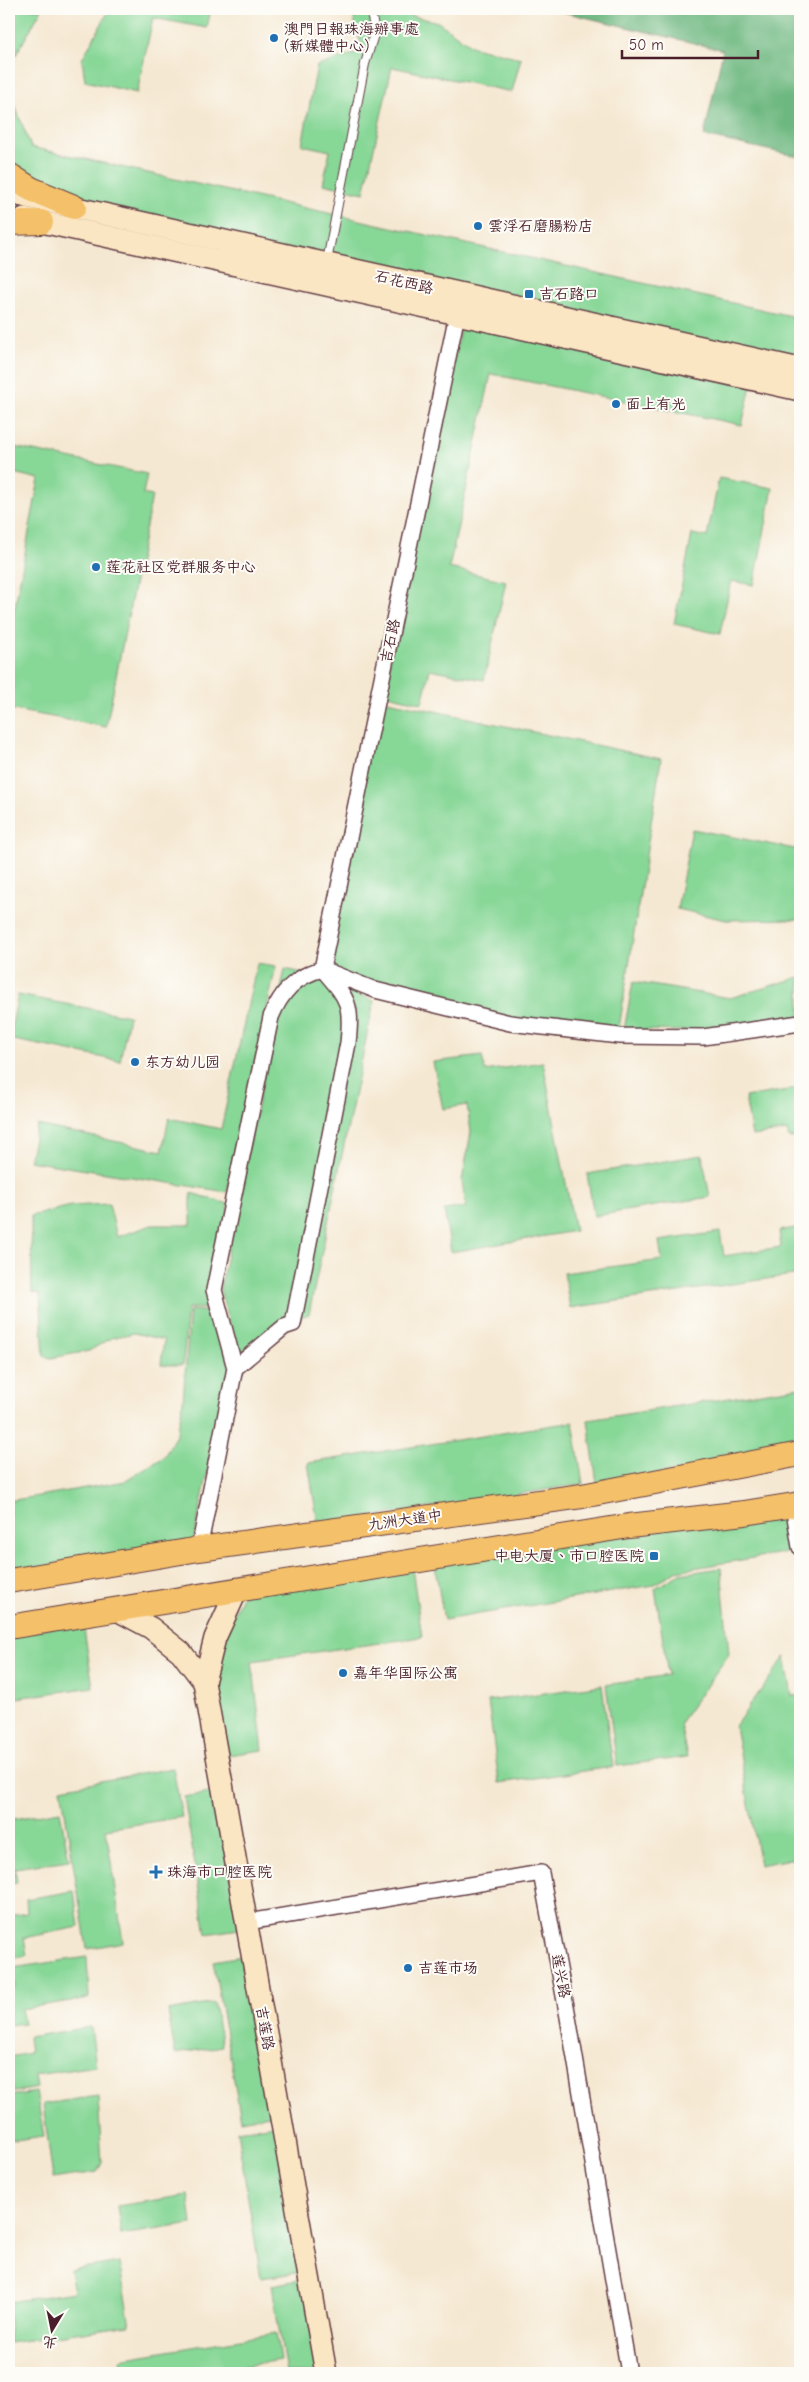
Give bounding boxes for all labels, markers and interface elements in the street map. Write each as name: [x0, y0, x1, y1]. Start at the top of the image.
place label: 澳門日報珠海辦事處 (新媒體中心): [284, 20, 419, 55]
scale bar: [622, 28, 758, 60]
marker: 澳門日報珠海辦事處 (新媒體中心): [268, 32, 280, 44]
text: 50 m: [629, 36, 664, 54]
place label: 雲浮石磨腸粉店: [488, 217, 593, 235]
marker: 雲浮石磨腸粉店: [472, 220, 484, 232]
street label: 石花西路: [373, 266, 435, 298]
place label: 吉石路口: [539, 285, 599, 303]
marker: 吉石路口: [523, 288, 535, 300]
place label: 面上有光: [626, 395, 686, 413]
marker: 面上有光: [610, 398, 622, 410]
place label: 莲花社区党群服务中心: [106, 558, 256, 576]
marker: 莲花社区党群服务中心: [90, 561, 102, 573]
street label: 吉石路: [377, 617, 403, 665]
place label: 东方幼儿园: [145, 1053, 220, 1071]
marker: 东方幼儿园: [129, 1056, 141, 1068]
street label: 九洲大道中: [367, 1506, 443, 1534]
place label: 中电大厦、市口腔医院: [494, 1547, 644, 1565]
marker: 中电大厦、市口腔医院: [648, 1550, 660, 1562]
place label: 嘉年华国际公寓: [353, 1664, 458, 1682]
marker: 嘉年华国际公寓: [337, 1667, 349, 1679]
place label: 珠海市口腔医院: [167, 1863, 272, 1881]
marker: 珠海市口腔医院: [149, 1865, 163, 1879]
street label: 莲兴路: [548, 1952, 574, 2000]
place label: 吉莲市场: [418, 1959, 478, 1977]
marker: 吉莲市场: [402, 1962, 414, 1974]
street label: 吉莲路: [252, 2004, 278, 2052]
north arrow: [28, 2304, 78, 2354]
text: 北: [41, 2333, 58, 2352]

